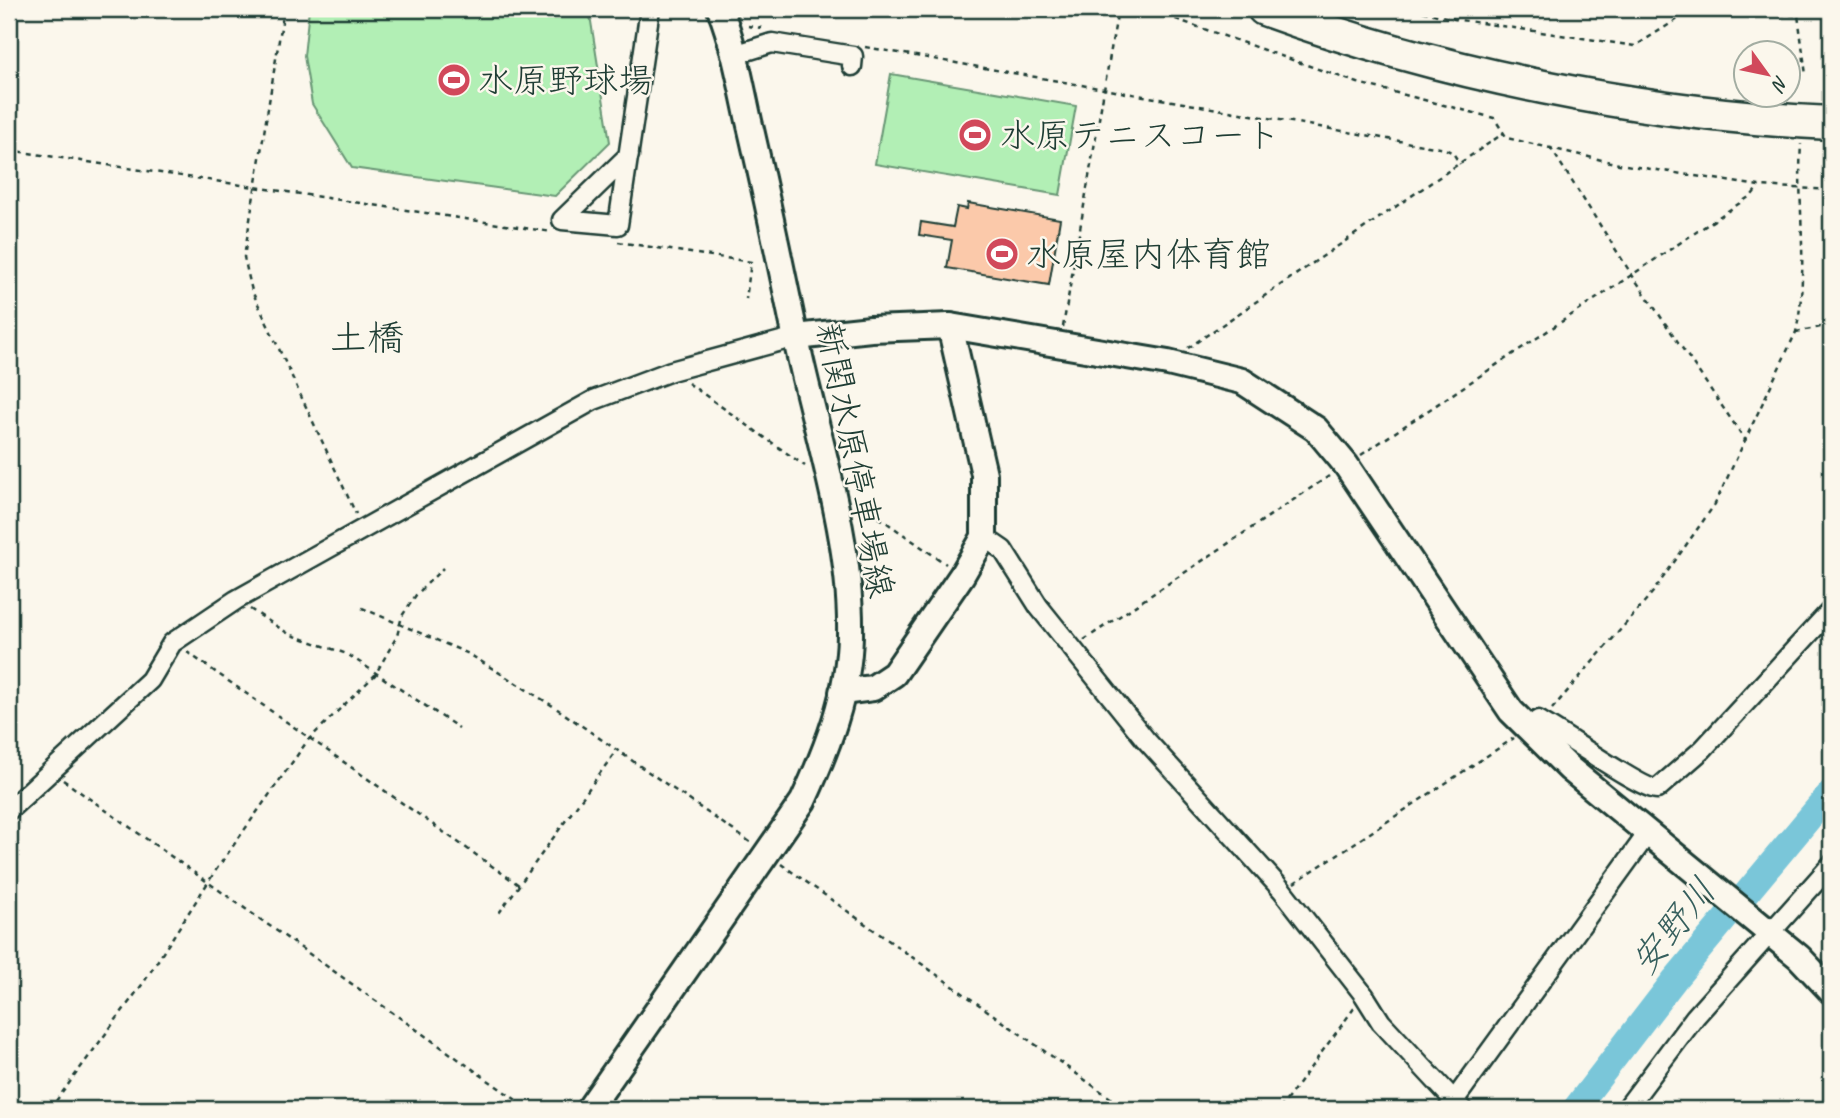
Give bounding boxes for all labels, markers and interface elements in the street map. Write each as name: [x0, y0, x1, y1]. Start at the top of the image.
north arrow: [1731, 38, 1801, 108]
place label: 水原野球場: [478, 58, 653, 103]
sports icon: 水原野球場: [435, 61, 473, 99]
text: N: [1765, 71, 1794, 97]
place label: 水原テニスコート: [1000, 113, 1281, 158]
sports icon: 水原テニスコート: [956, 116, 994, 154]
place label: 水原屋内体育館: [1026, 232, 1271, 277]
sports icon: 水原屋内体育館: [983, 235, 1021, 273]
district label: 土橋: [330, 314, 404, 361]
street label: 新関水原停車場線: [806, 318, 904, 602]
water label: 安野川: [1620, 868, 1726, 984]

